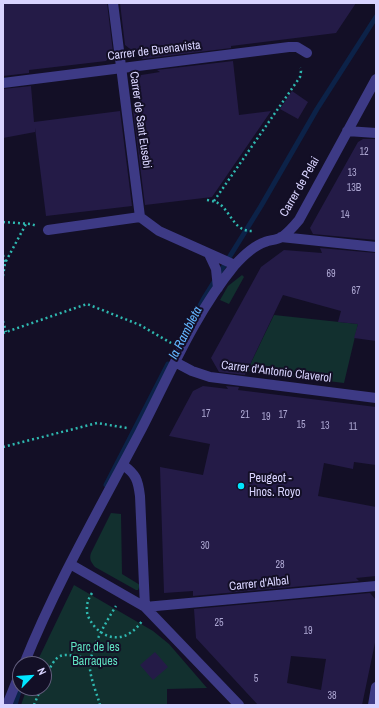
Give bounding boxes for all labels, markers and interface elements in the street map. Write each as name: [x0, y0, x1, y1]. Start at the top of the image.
street label: Carrer de Buenavista: [107, 38, 201, 64]
street label: Carrer de Sant Eusebi: [126, 71, 154, 169]
house number: 12: [359, 146, 369, 158]
street label: Carrer de Pelai: [277, 155, 323, 219]
house number: 13: [347, 167, 357, 179]
house number: 13B: [347, 182, 361, 194]
house number: 14: [340, 209, 350, 221]
house number: 69: [326, 268, 336, 280]
house number: 67: [351, 285, 361, 297]
water label: la Rambleta: [166, 304, 206, 362]
street label: Carrer d'Antonio Claverol: [220, 358, 332, 386]
house number: 17: [201, 408, 211, 420]
house number: 21: [240, 409, 250, 421]
house number: 17: [278, 409, 288, 421]
house number: 19: [261, 411, 271, 423]
house number: 15: [296, 419, 306, 431]
house number: 13: [320, 420, 330, 432]
house number: 11: [349, 421, 357, 433]
place label: Peugeot - Hnos. Royo: [249, 472, 300, 500]
marker: Peugeot - Hnos. Royo: [236, 481, 246, 491]
house number: 30: [200, 540, 210, 552]
house number: 28: [275, 559, 285, 571]
street label: Carrer d'Albal: [228, 574, 290, 594]
house number: 25: [214, 617, 224, 629]
house number: 19: [303, 625, 313, 637]
park label: Parc de les Barraques: [70, 641, 120, 669]
north arrow: [12, 656, 52, 696]
text: N: [34, 665, 50, 677]
house number: 5: [254, 673, 258, 685]
house number: 38: [327, 690, 337, 702]

